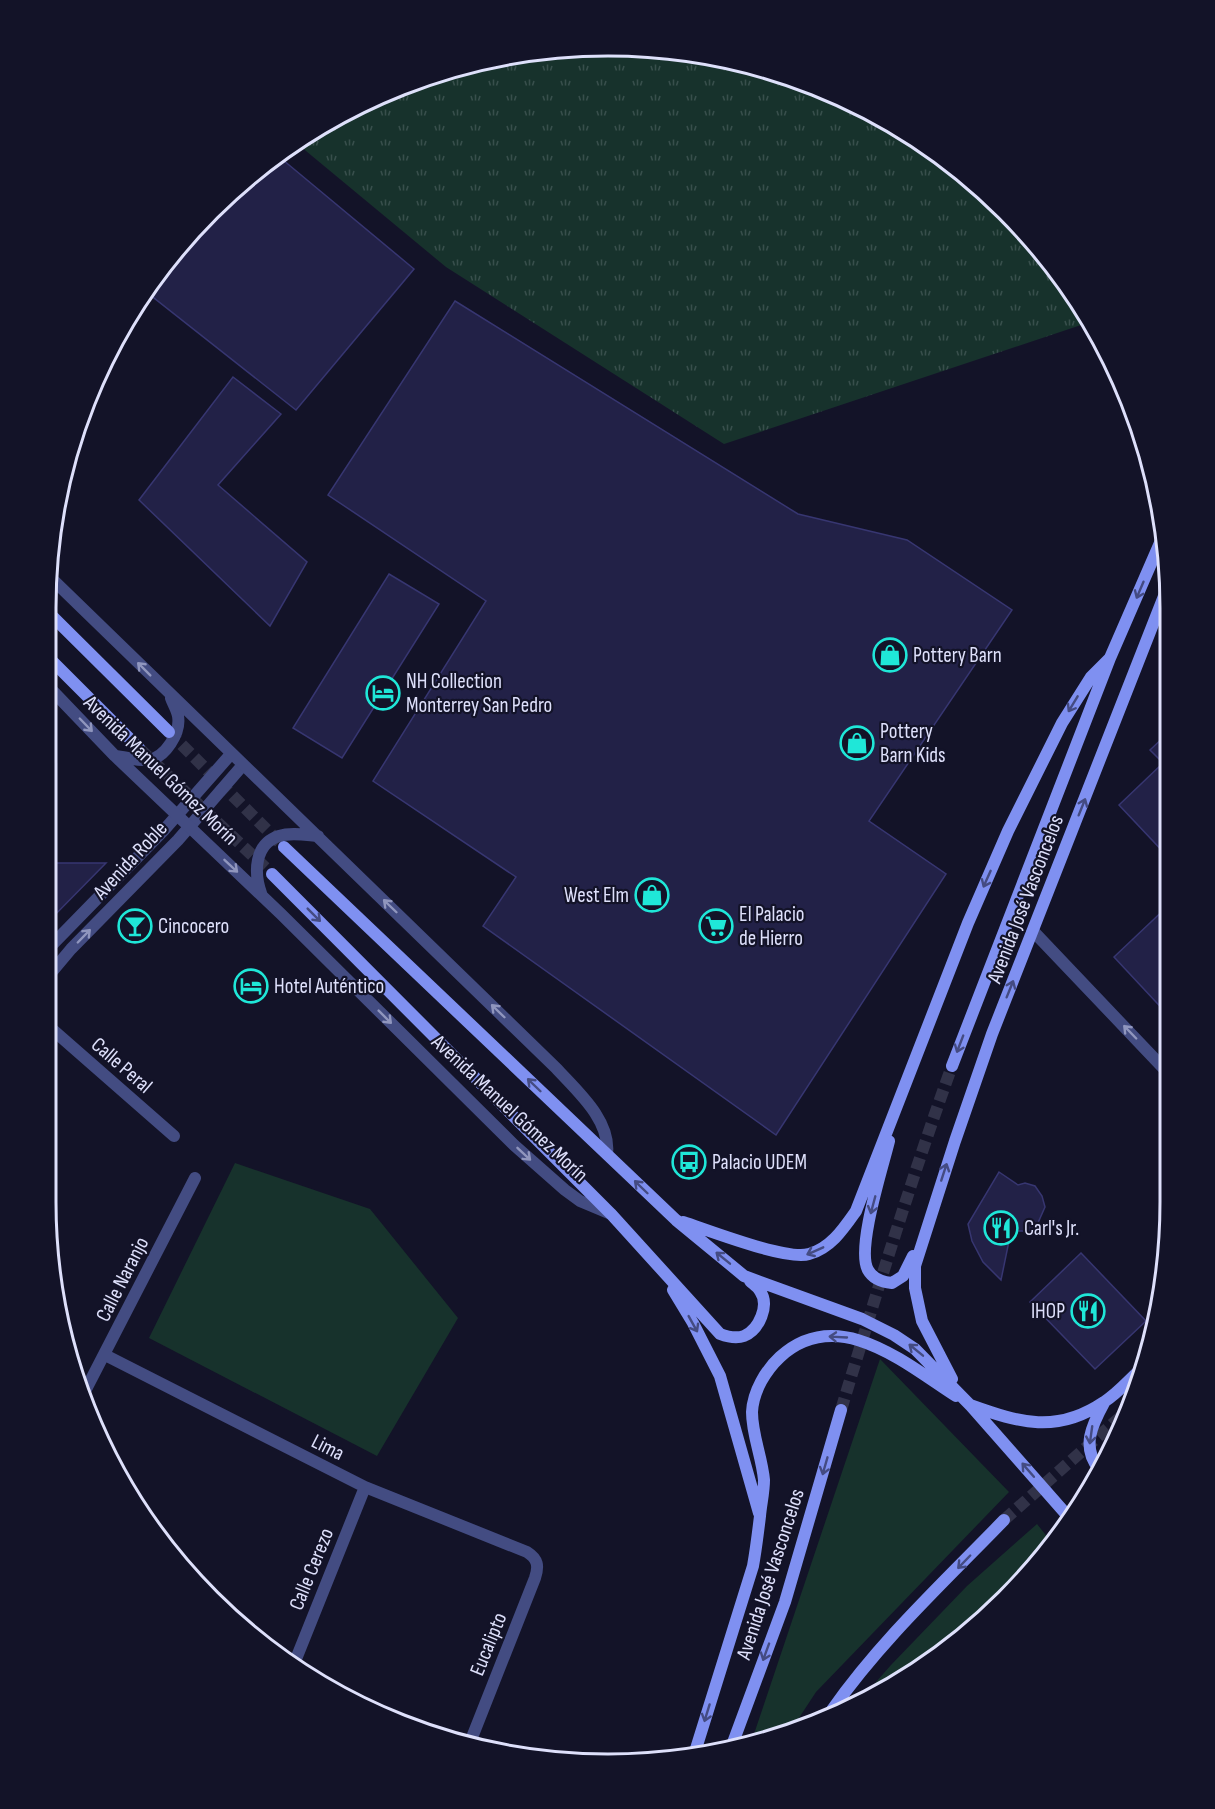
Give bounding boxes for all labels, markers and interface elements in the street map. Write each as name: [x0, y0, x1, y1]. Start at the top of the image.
one-way arrow: [1133, 580, 1145, 598]
shop icon: Pottery Barn: [872, 637, 908, 673]
place label: Pottery Barn: [913, 643, 1002, 668]
one-way arrow: [137, 662, 152, 677]
place label: NH Collection Monterrey San Pedro: [406, 669, 552, 718]
hotel icon: NH Collection Monterrey San Pedro: [365, 675, 401, 711]
street label: Avenida Manuel Gómez Morín: [78, 690, 243, 850]
one-way arrow: [1067, 695, 1079, 712]
one-way arrow: [78, 717, 92, 732]
place label: Pottery Barn Kids: [880, 719, 946, 768]
shop icon: Pottery Barn Kids: [839, 725, 875, 761]
one-way arrow: [1077, 799, 1088, 817]
street label: Avenida José Vasconcelos: [982, 812, 1069, 988]
street label: Avenida Roble: [87, 816, 173, 905]
one-way arrow: [223, 859, 238, 873]
one-way arrow: [981, 869, 992, 887]
shop icon: West Elm: [634, 877, 670, 913]
place label: West Elm: [564, 883, 629, 908]
one-way arrow: [383, 899, 398, 914]
place label: El Palacio de Hierro: [739, 902, 805, 951]
bar icon: Cincocero: [117, 908, 153, 944]
one-way arrow: [306, 908, 321, 923]
supermarket icon: El Palacio de Hierro: [698, 908, 734, 944]
place label: Cincocero: [158, 914, 229, 939]
one-way arrow: [77, 929, 92, 944]
hotel icon: Hotel Auténtico: [233, 968, 269, 1004]
place label: Hotel Auténtico: [274, 974, 384, 999]
one-way arrow: [1005, 980, 1016, 999]
one-way arrow: [490, 1004, 505, 1019]
one-way arrow: [378, 1010, 393, 1025]
one-way arrow: [1122, 1025, 1137, 1040]
street label: Avenida Manuel Gómez Morín: [426, 1029, 593, 1187]
street label: Calle Peral: [86, 1032, 157, 1099]
one-way arrow: [954, 1034, 965, 1053]
one-way arrow: [527, 1078, 542, 1092]
bus stop icon: Palacio UDEM: [671, 1144, 707, 1180]
one-way arrow: [516, 1147, 531, 1161]
place label: Palacio UDEM: [712, 1150, 807, 1175]
one-way arrow: [940, 1163, 951, 1182]
one-way arrow: [634, 1180, 649, 1194]
one-way arrow: [867, 1196, 878, 1215]
restaurant icon: Carl's Jr.: [983, 1210, 1019, 1246]
place label: Carl's Jr.: [1024, 1216, 1079, 1241]
street label: Calle Naranjo: [91, 1233, 154, 1326]
one-way arrow: [807, 1245, 825, 1257]
one-way arrow: [715, 1251, 731, 1264]
restaurant icon: IHOP: [1070, 1293, 1106, 1329]
place label: IHOP: [1031, 1299, 1065, 1324]
one-way arrow: [687, 1315, 699, 1332]
one-way arrow: [829, 1331, 849, 1342]
one-way arrow: [908, 1344, 924, 1357]
one-way arrow: [1085, 1425, 1096, 1444]
street label: Lima: [307, 1429, 348, 1466]
one-way arrow: [819, 1456, 830, 1475]
one-way arrow: [1021, 1462, 1034, 1478]
street label: Avenida José Vasconcelos: [731, 1486, 810, 1664]
street label: Calle Cerezo: [284, 1525, 339, 1614]
one-way arrow: [957, 1554, 971, 1569]
street label: Eucalipto: [465, 1609, 512, 1679]
one-way arrow: [760, 1642, 771, 1661]
one-way arrow: [700, 1703, 711, 1722]

